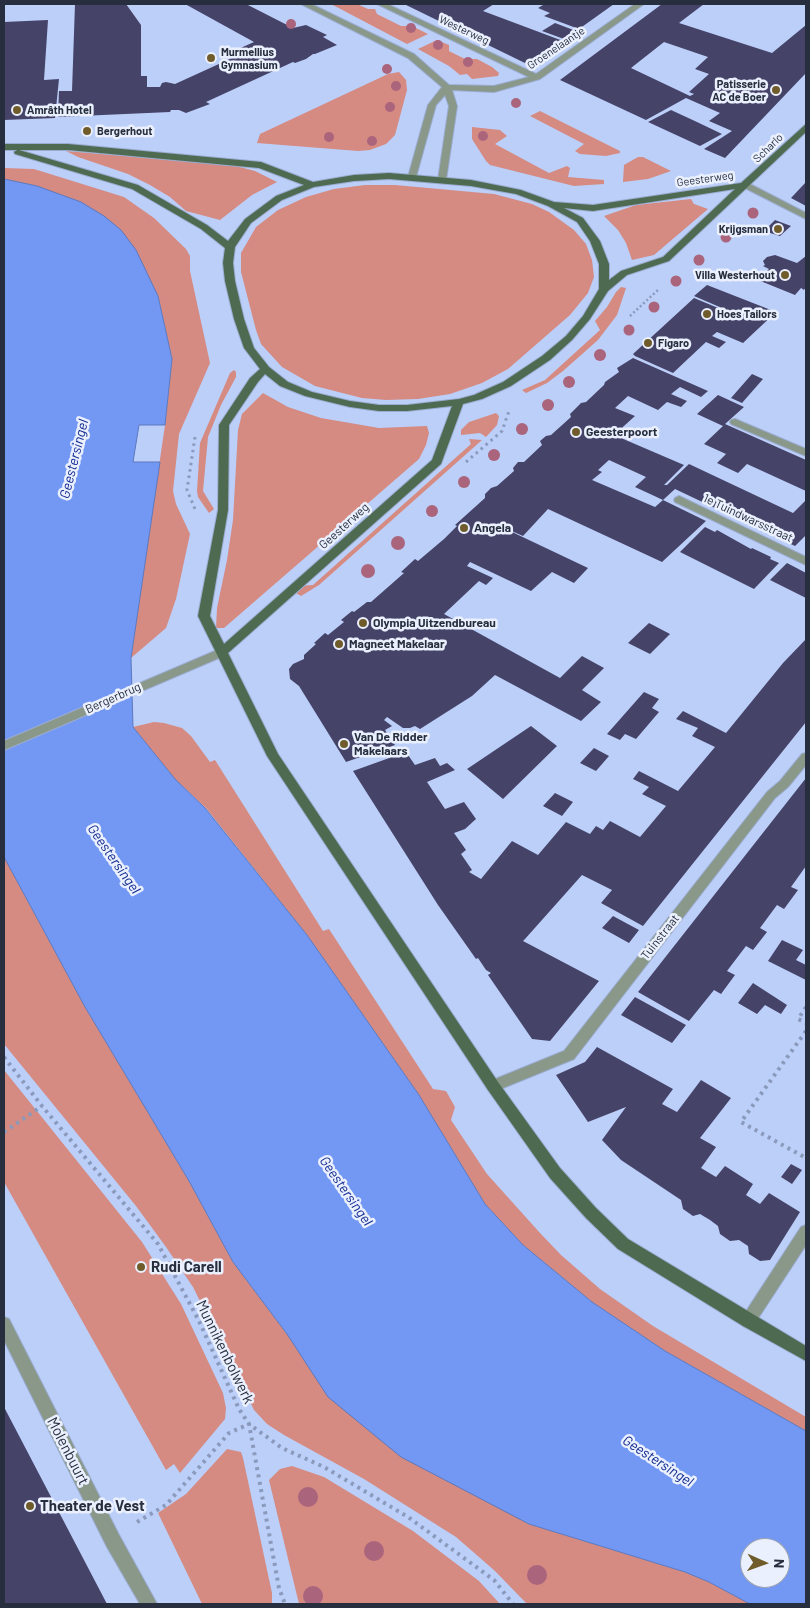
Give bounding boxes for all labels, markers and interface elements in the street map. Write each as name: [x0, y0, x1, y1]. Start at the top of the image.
street label: Westerweg: [437, 13, 491, 47]
street label: Groenelaantje: [525, 24, 587, 72]
place label: Murmellius Gymnasium: [221, 45, 278, 71]
marker: Murmellius Gymnasium: [205, 52, 217, 64]
place label: Patisserie AC de Boer: [712, 77, 766, 103]
marker: Patisserie AC de Boer: [770, 84, 782, 96]
place label: Amrâth Hotel: [27, 103, 92, 117]
marker: Amrâth Hotel: [11, 104, 23, 116]
place label: Bergerhout: [97, 124, 152, 138]
marker: Bergerhout: [81, 125, 93, 137]
street label: Scharlo: [750, 131, 786, 165]
street label: Geesterweg: [676, 168, 734, 190]
place label: Krijgsman: [719, 222, 768, 236]
marker: Krijgsman: [772, 223, 784, 235]
place label: Villa Westerhout: [695, 268, 775, 282]
marker: Villa Westerhout: [779, 269, 791, 281]
place label: Hoes Tailors: [717, 307, 777, 321]
marker: Hoes Tailors: [701, 308, 713, 320]
place label: Figaro: [658, 336, 689, 350]
marker: Figaro: [642, 337, 654, 349]
water label: Geestersingel: [56, 418, 92, 500]
place label: Geesterpoort: [586, 425, 657, 439]
marker: Geesterpoort: [570, 426, 582, 438]
street label: 1e Tuindwarsstraat: [701, 491, 795, 545]
street label: Geesterweg: [316, 500, 372, 552]
place label: Angela: [474, 521, 511, 535]
marker: Angela: [458, 522, 470, 534]
place label: Olympia Uitzendbureau: [373, 616, 496, 630]
marker: Olympia Uitzendbureau: [357, 617, 369, 629]
place label: Magneet Makelaar: [349, 637, 445, 651]
marker: Magneet Makelaar: [333, 638, 345, 650]
street label: Bergerbrug: [83, 679, 143, 717]
place label: Van De Ridder Makelaars: [354, 730, 428, 758]
marker: Van De Ridder Makelaars: [338, 738, 350, 750]
water label: Geestersingel: [84, 821, 144, 897]
street label: Tuinstraat: [638, 912, 682, 962]
water label: Geestersingel: [316, 1153, 376, 1229]
place label: Rudi Carell: [151, 1258, 222, 1276]
marker: Rudi Carell: [135, 1261, 147, 1273]
street label: Munnikenbolwerk: [192, 1297, 258, 1407]
street label: Molenbuurt: [43, 1414, 93, 1488]
water label: Geestersingel: [619, 1432, 697, 1490]
place label: Theater de Vest: [40, 1497, 145, 1515]
marker: Theater de Vest: [24, 1500, 36, 1512]
north arrow: [740, 1538, 790, 1588]
text: N: [771, 1559, 788, 1568]

